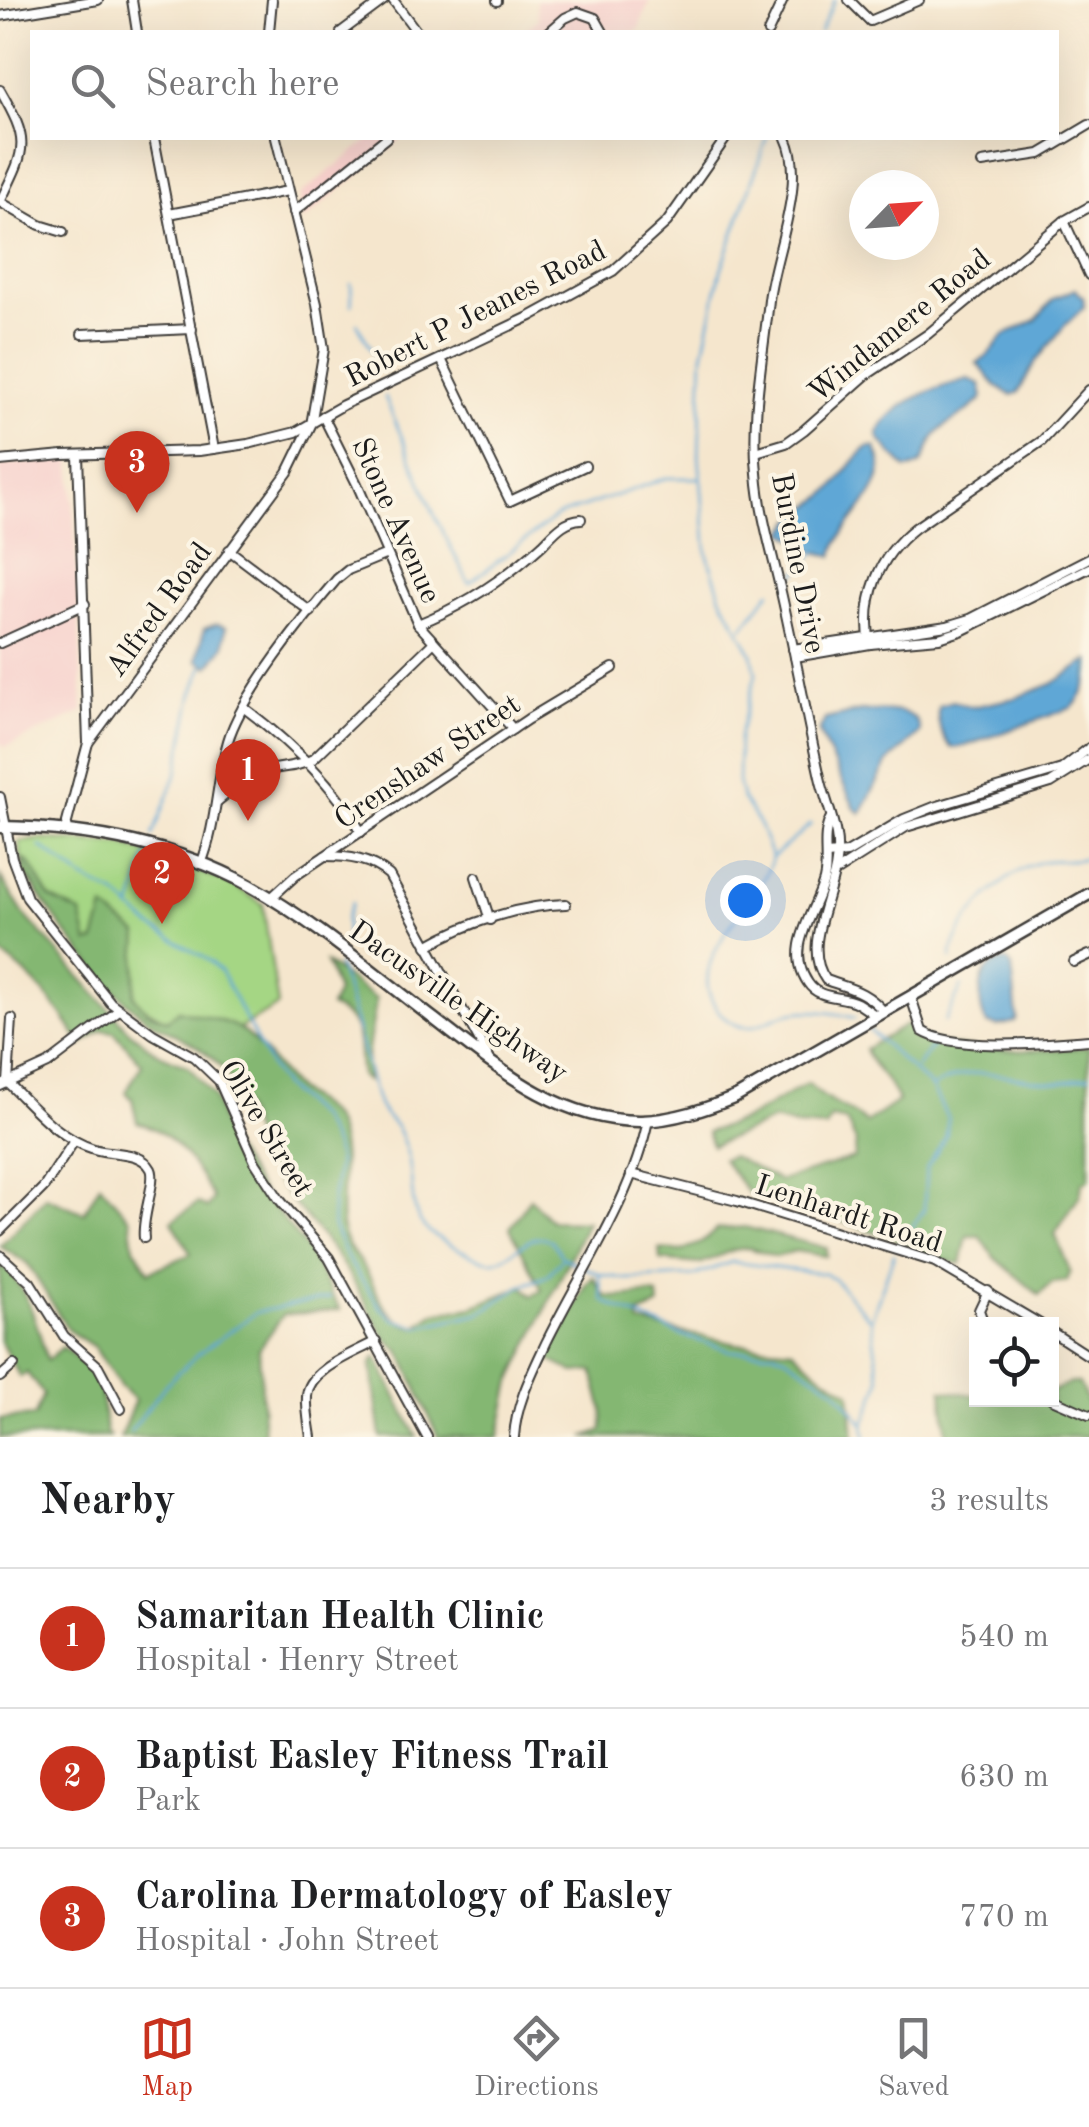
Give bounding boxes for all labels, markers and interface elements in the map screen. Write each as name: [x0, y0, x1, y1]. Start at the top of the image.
search box: [30, 30, 1059, 140]
icon: search: [65, 58, 120, 113]
text: Search here: [145, 66, 340, 104]
north arrow: [849, 170, 939, 260]
street label: Robert P Jeanes Road: [341, 236, 611, 394]
street label: Windamere Road: [804, 244, 997, 409]
pin: 3: [104, 430, 170, 513]
street label: Stone Avenue: [345, 434, 445, 608]
street label: Burdine Drive: [765, 471, 829, 656]
street label: Alfred Road: [101, 537, 218, 683]
street label: Crenshaw Street: [330, 690, 526, 836]
pin: 1: [216, 738, 280, 821]
pin: 2: [130, 842, 194, 924]
your location: [720, 875, 771, 926]
street label: Dacusville Highway: [343, 916, 573, 1089]
street label: Olive Street: [213, 1056, 318, 1202]
street label: Lenhardt Road: [751, 1171, 946, 1259]
map controls: [969, 1317, 1059, 1407]
button: locate: [969, 1317, 1059, 1407]
text: Nearby: [40, 1481, 176, 1523]
text: 3 results: [929, 1486, 1049, 1518]
text: Samaritan Health Clinic: [135, 1599, 544, 1637]
text: 1: [63, 1622, 82, 1654]
text: 540 m: [959, 1622, 1049, 1654]
text: Hospital · Henry Street: [135, 1646, 459, 1678]
text: Baptist Easley Fitness Trail: [135, 1739, 609, 1777]
text: 2: [63, 1762, 82, 1794]
text: 630 m: [959, 1762, 1049, 1794]
text: Park: [135, 1786, 201, 1818]
text: Carolina Dermatology of Easley: [135, 1879, 673, 1917]
text: 3: [63, 1902, 82, 1934]
text: 770 m: [959, 1902, 1049, 1934]
text: Hospital · John Street: [135, 1926, 439, 1958]
tab: Map: [140, 2011, 195, 2106]
tab: Directions: [474, 2011, 599, 2106]
tab: Saved: [878, 2011, 949, 2106]

